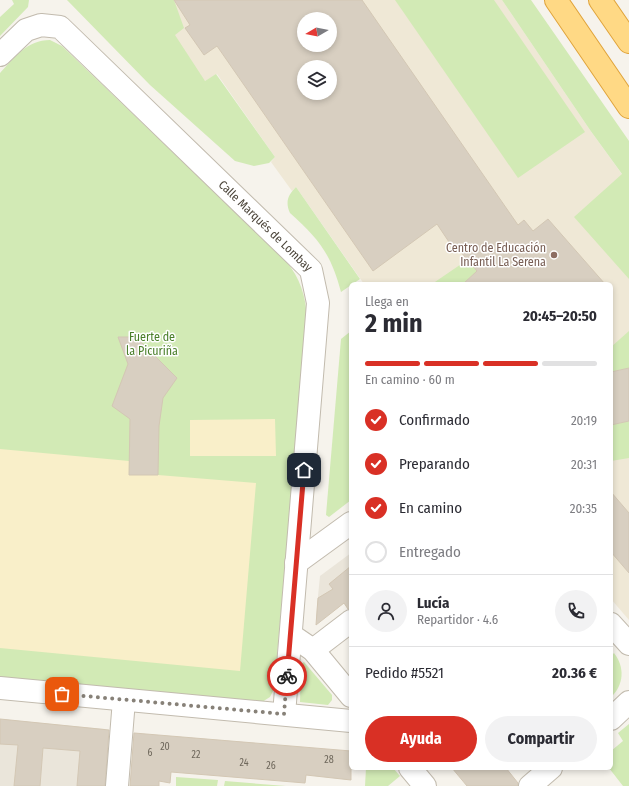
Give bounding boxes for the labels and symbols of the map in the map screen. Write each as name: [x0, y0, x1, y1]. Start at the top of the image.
north arrow: [297, 12, 337, 52]
street label: Calle Marqués de Lombay: [216, 177, 316, 275]
place label: Centro de Educación Infantil La Serena: [446, 241, 546, 269]
marker: Centro de Educación Infantil La Serena: [549, 250, 559, 260]
park label: Fuerte de la Picuriña: [126, 330, 178, 358]
pin: [287, 453, 321, 487]
courier: [267, 656, 307, 696]
pin: [45, 677, 79, 711]
house number: 20: [160, 741, 170, 753]
house number: 6: [148, 747, 153, 759]
house number: 22: [192, 749, 201, 761]
house number: 28: [324, 754, 334, 766]
house number: 24: [239, 757, 249, 769]
house number: 26: [266, 760, 276, 772]

